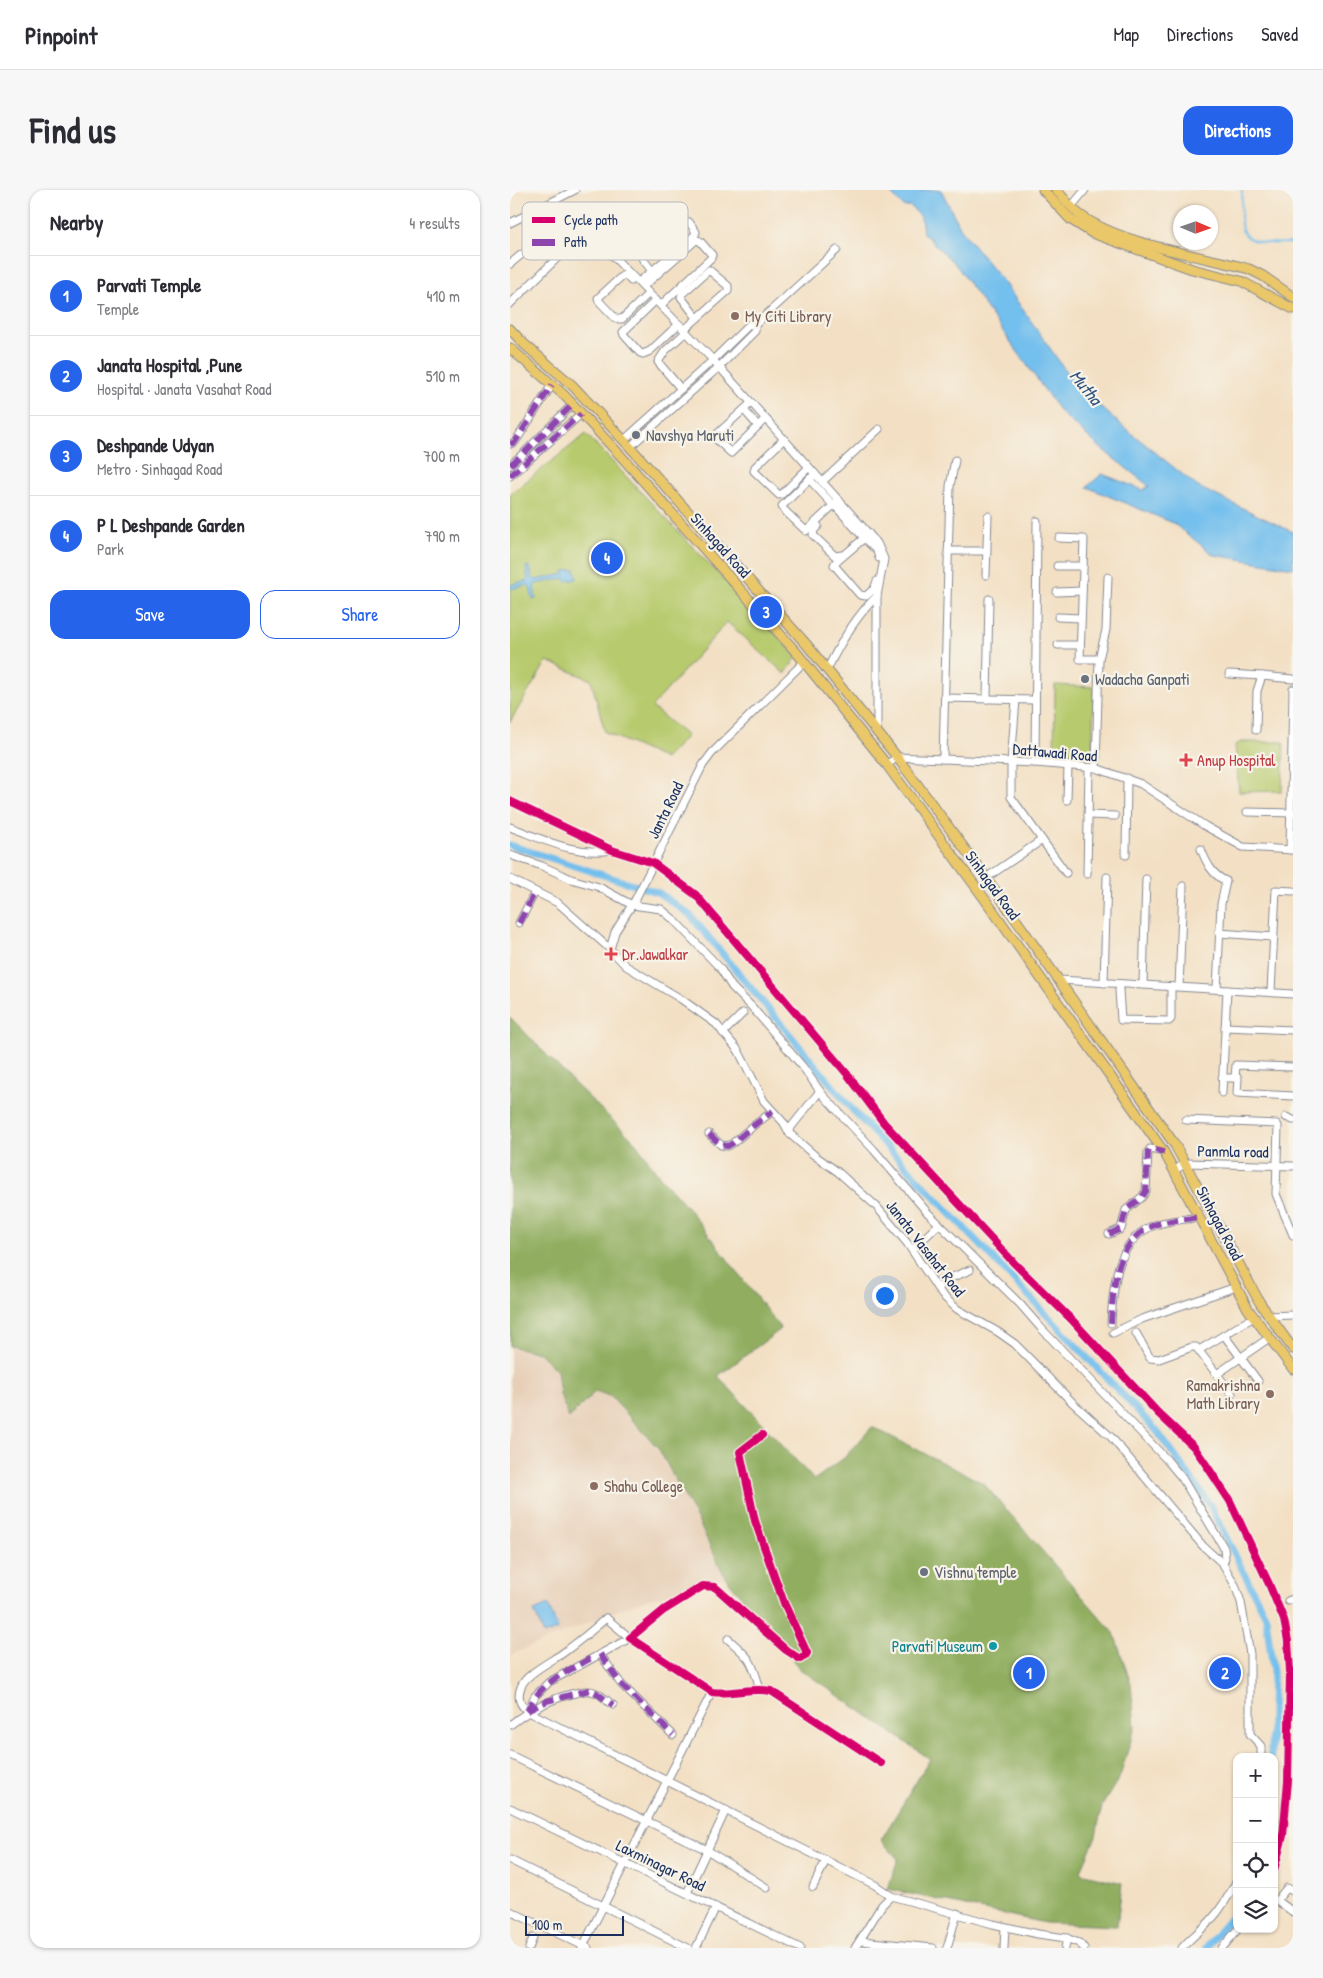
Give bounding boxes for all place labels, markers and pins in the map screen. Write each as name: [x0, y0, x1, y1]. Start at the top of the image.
place label: My Citi Library: [745, 305, 832, 327]
marker: My Citi Library: [729, 310, 741, 322]
place label: Navshya Maruti: [646, 424, 734, 446]
marker: Navshya Maruti: [630, 429, 642, 441]
pin: 4: [591, 539, 623, 577]
pin: 3: [750, 593, 782, 631]
place label: Wadacha Ganpati: [1095, 668, 1190, 690]
marker: Wadacha Ganpati: [1079, 673, 1091, 685]
place label: Anup Hospital: [1197, 749, 1276, 771]
marker: Anup Hospital: [1179, 753, 1193, 767]
place label: Dr.Jawalkar: [622, 943, 688, 965]
marker: Dr.Jawalkar: [604, 947, 618, 961]
place label: Ramakrishna Math Library: [1187, 1374, 1260, 1414]
marker: Ramakrishna Math Library: [1264, 1388, 1276, 1400]
place label: Shahu College: [604, 1475, 684, 1497]
marker: Shahu College: [588, 1480, 600, 1492]
place label: Vishnu temple: [934, 1561, 1018, 1583]
marker: Vishnu temple: [918, 1566, 930, 1578]
place label: Parvati Museum: [892, 1635, 983, 1657]
marker: Parvati Museum: [987, 1640, 999, 1652]
pin: 1: [1013, 1654, 1045, 1692]
pin: 2: [1209, 1654, 1241, 1692]

